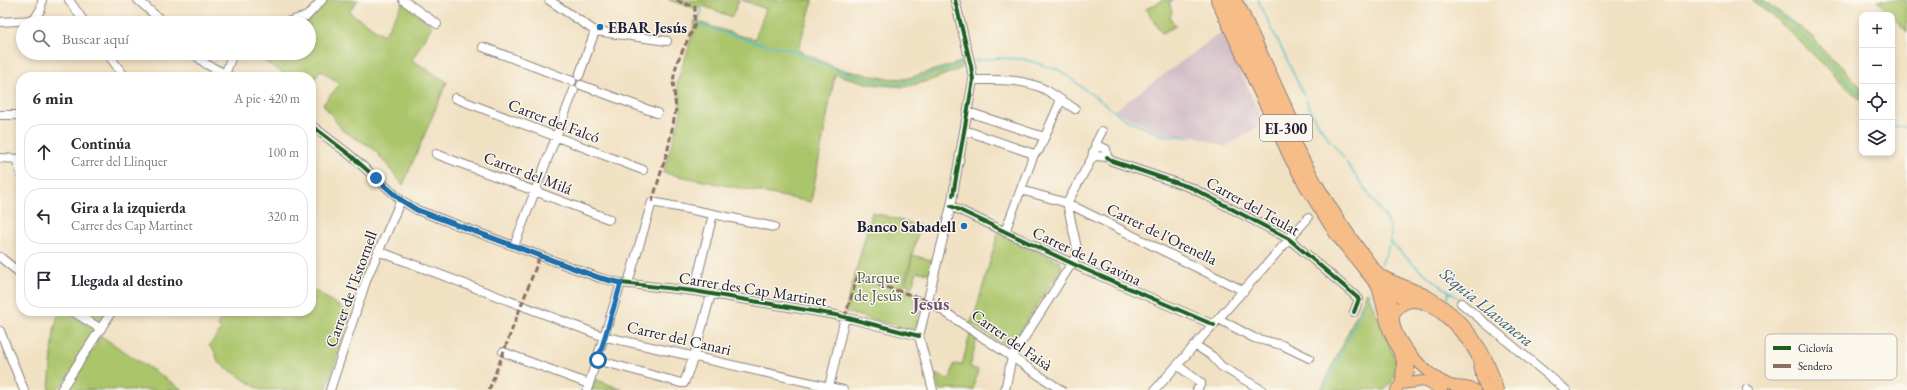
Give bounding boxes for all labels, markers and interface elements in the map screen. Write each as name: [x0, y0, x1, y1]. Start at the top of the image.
map controls: [1859, 12, 1895, 156]
button: +: [1859, 12, 1895, 48]
search box: [16, 16, 316, 60]
place label: EBAR Jesús: [608, 17, 687, 38]
marker: EBAR Jesús: [595, 22, 605, 32]
icon: search: [30, 27, 52, 49]
text: Buscar aquí: [62, 29, 129, 48]
button: −: [1859, 48, 1895, 84]
button: locate: [1859, 84, 1895, 120]
text: 6 min: [32, 87, 73, 109]
text: A pie · 420 m: [234, 90, 300, 107]
street label: Carrer del Falcó: [505, 94, 603, 148]
road number: EI-300: [1260, 115, 1312, 141]
button: layers: [1859, 120, 1895, 156]
text: Continúa: [71, 134, 131, 153]
icon: ahead: [33, 141, 55, 163]
text: 100 m: [268, 144, 299, 161]
street label: Carrer del Milá: [481, 147, 576, 200]
text: Carrer del Llinquer: [71, 153, 167, 170]
route end: [367, 169, 385, 187]
street label: Carrer del Teulat: [1203, 172, 1303, 240]
text: Gira a la izquierda: [71, 198, 186, 217]
street label: Carrer de l'Orenella: [1103, 198, 1221, 270]
icon: left: [33, 205, 55, 227]
text: 320 m: [268, 208, 299, 225]
place label: Banco Sabadell: [857, 216, 956, 237]
text: Carrer des Cap Martinet: [71, 217, 193, 234]
marker: Banco Sabadell: [959, 221, 969, 231]
street label: Carrer de la Gavina: [1029, 222, 1145, 291]
street label: Carrer de l'Estornell: [320, 228, 382, 350]
water label: Sèquia Llavanera: [1434, 262, 1538, 352]
street label: Carrer des Cap Martinet: [677, 267, 829, 311]
park label: Parque de Jesús: [854, 267, 902, 306]
icon: arrive: [33, 269, 55, 291]
text: Llegada al destino: [71, 271, 183, 290]
district label: Jesús: [911, 292, 949, 315]
street label: Carrer del Faisà: [967, 304, 1057, 376]
street label: Carrer del Canari: [625, 316, 733, 360]
legend: [1765, 334, 1897, 380]
text: Ciclovía: [1798, 341, 1833, 355]
route start: [589, 351, 607, 369]
text: Sendero: [1798, 359, 1833, 373]

